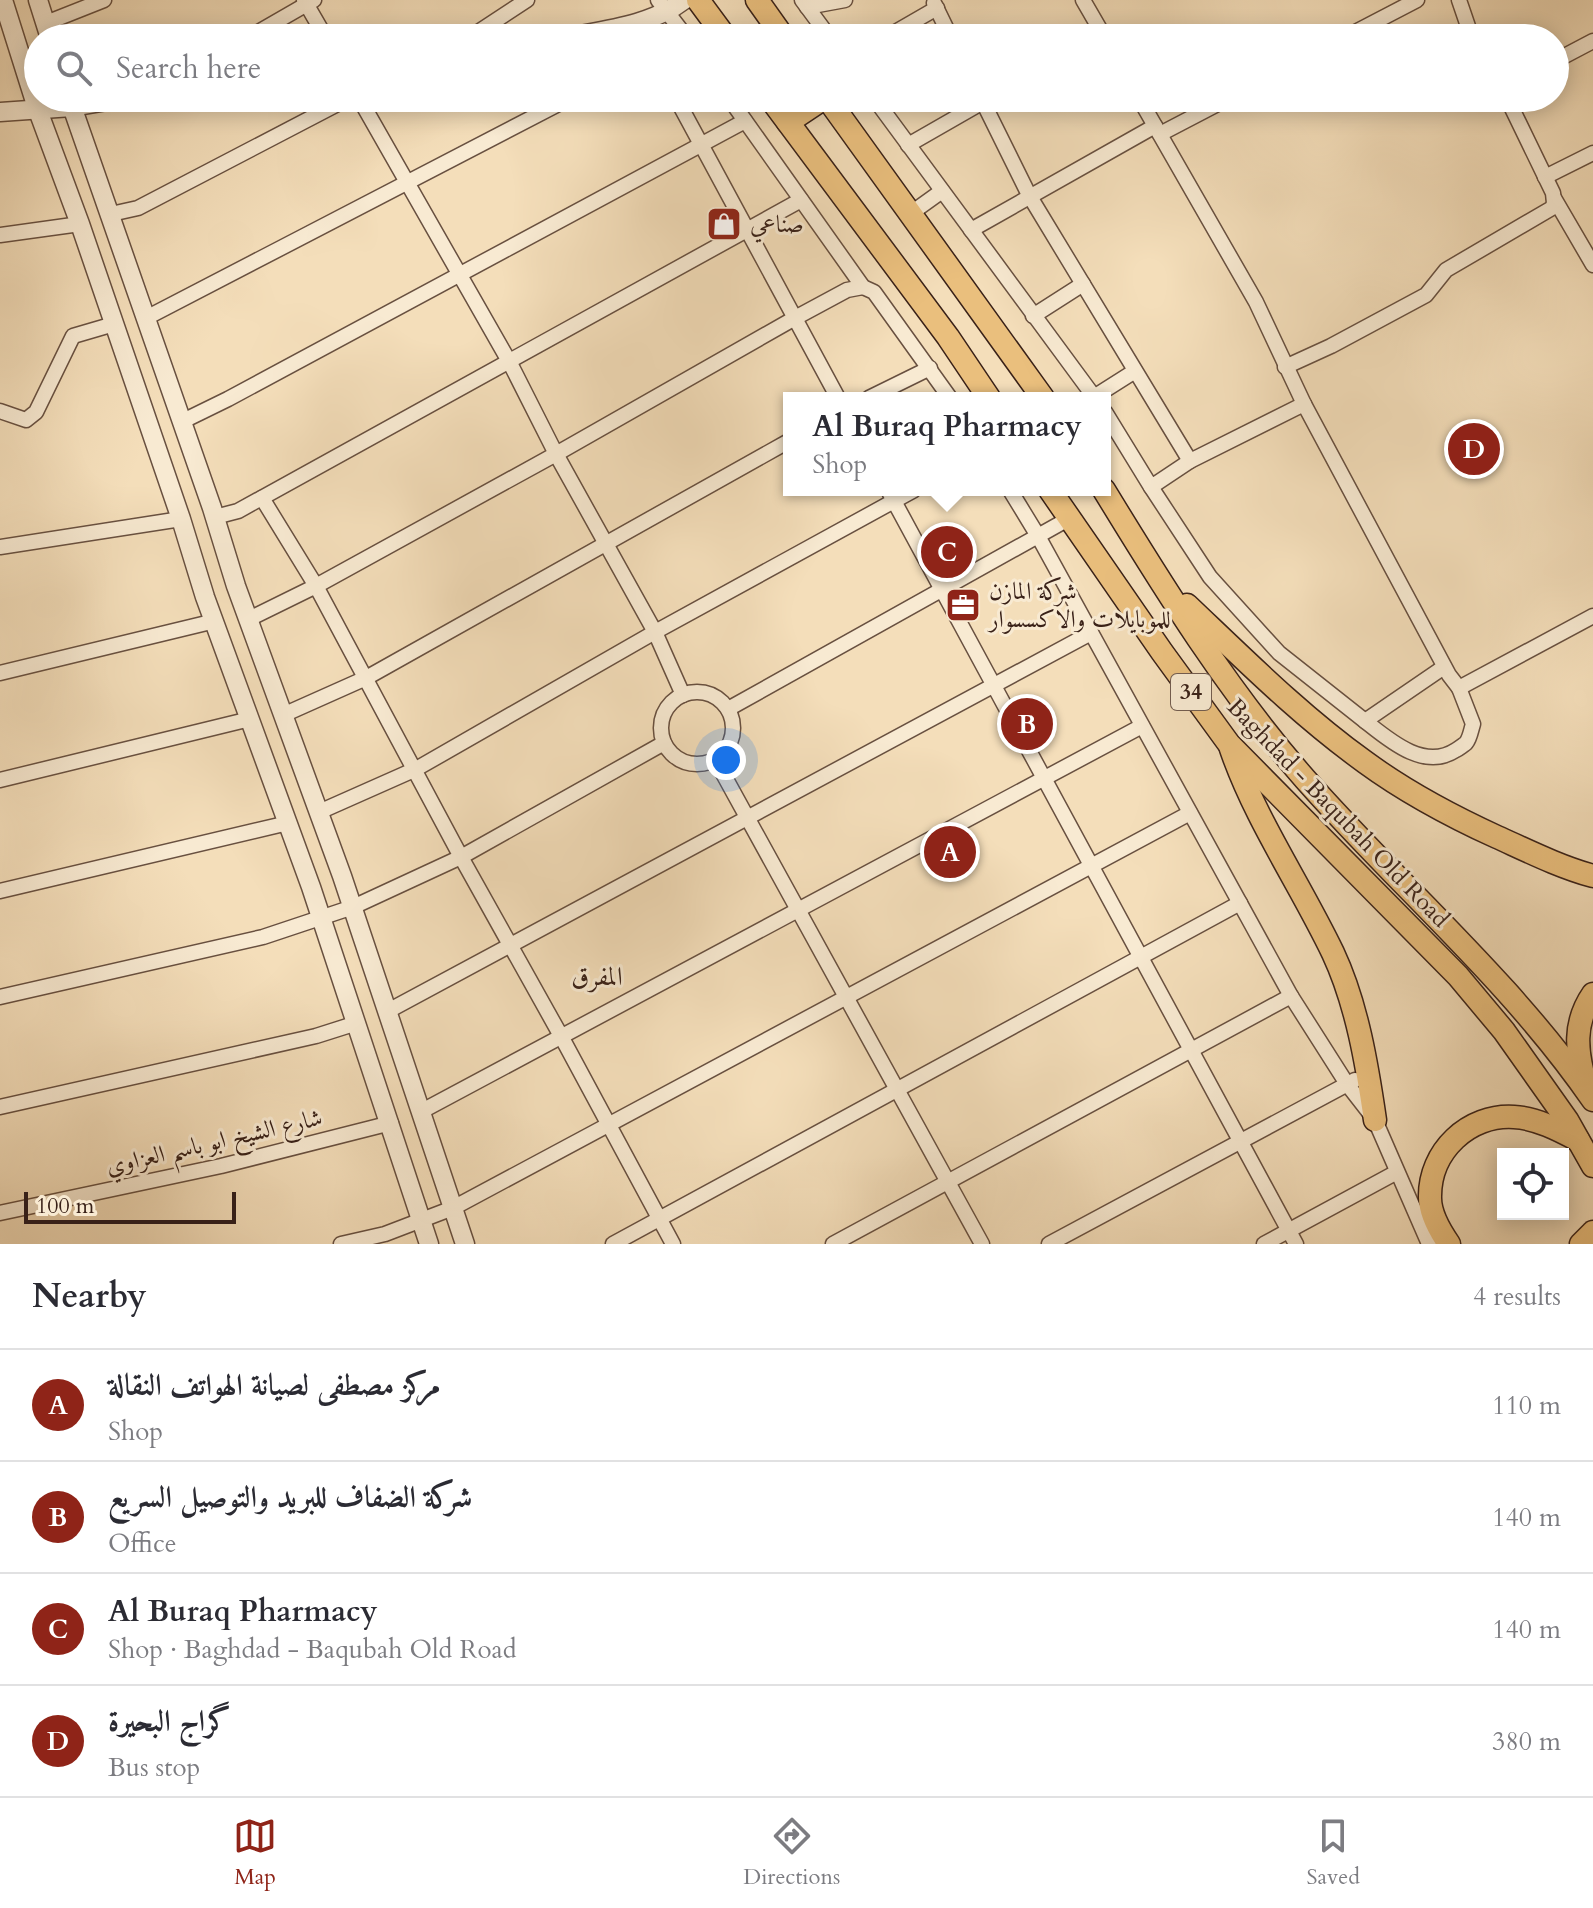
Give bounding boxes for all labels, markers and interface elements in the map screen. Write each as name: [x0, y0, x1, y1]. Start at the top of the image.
search box: [24, 24, 1569, 112]
icon: search: [52, 46, 96, 90]
text: Search here: [116, 48, 261, 89]
shop icon: صناعي: [705, 205, 743, 243]
place label: صناعي: [750, 208, 804, 243]
popup: [783, 392, 1111, 496]
text: Al Buraq Pharmacy: [812, 406, 1082, 447]
pin: D: [1448, 419, 1500, 479]
text: Shop: [812, 447, 867, 482]
pin: C: [921, 522, 973, 582]
place label: شركة المازن للموبايلات والاكسسوار: [987, 575, 1171, 636]
office icon: شركة المازن للموبايلات والاكسسوار: [944, 586, 982, 624]
road number: 34: [1171, 674, 1211, 710]
street label: Baghdad - Baqubah Old Road: [1219, 691, 1457, 935]
pin: B: [1001, 694, 1053, 754]
your location: [706, 740, 746, 780]
pin: A: [924, 822, 976, 882]
district label: المفرق: [571, 959, 623, 994]
street label: شارع الشيخ ابو باسم العزاوي: [103, 1101, 327, 1190]
map controls: [1497, 1148, 1569, 1220]
button: locate: [1497, 1148, 1569, 1220]
scale bar: [24, 1188, 236, 1224]
text: 100 m: [36, 1191, 94, 1221]
text: Nearby: [32, 1273, 147, 1319]
text: 4 results: [1473, 1279, 1561, 1314]
text: مركز مصطفى لصيانة الهواتف النقالة: [108, 1365, 440, 1406]
text: A: [48, 1388, 68, 1423]
text: 110 m: [1492, 1388, 1561, 1423]
text: Shop: [108, 1414, 163, 1449]
text: شركة الضفاف للبريد والتوصيل السريع: [108, 1477, 472, 1518]
text: B: [49, 1500, 67, 1535]
text: 140 m: [1492, 1500, 1561, 1535]
text: Office: [108, 1526, 177, 1561]
text: Al Buraq Pharmacy: [108, 1591, 378, 1632]
text: C: [48, 1612, 68, 1647]
text: 140 m: [1492, 1612, 1561, 1647]
text: Shop · Baghdad - Baqubah Old Road: [108, 1632, 517, 1667]
text: گراج البحيرة: [108, 1701, 230, 1742]
text: D: [47, 1724, 69, 1759]
text: 380 m: [1492, 1724, 1561, 1759]
text: Bus stop: [108, 1750, 200, 1785]
tab: Map: [233, 1814, 277, 1892]
tab: Directions: [743, 1814, 840, 1892]
tab: Saved: [1307, 1814, 1360, 1892]

